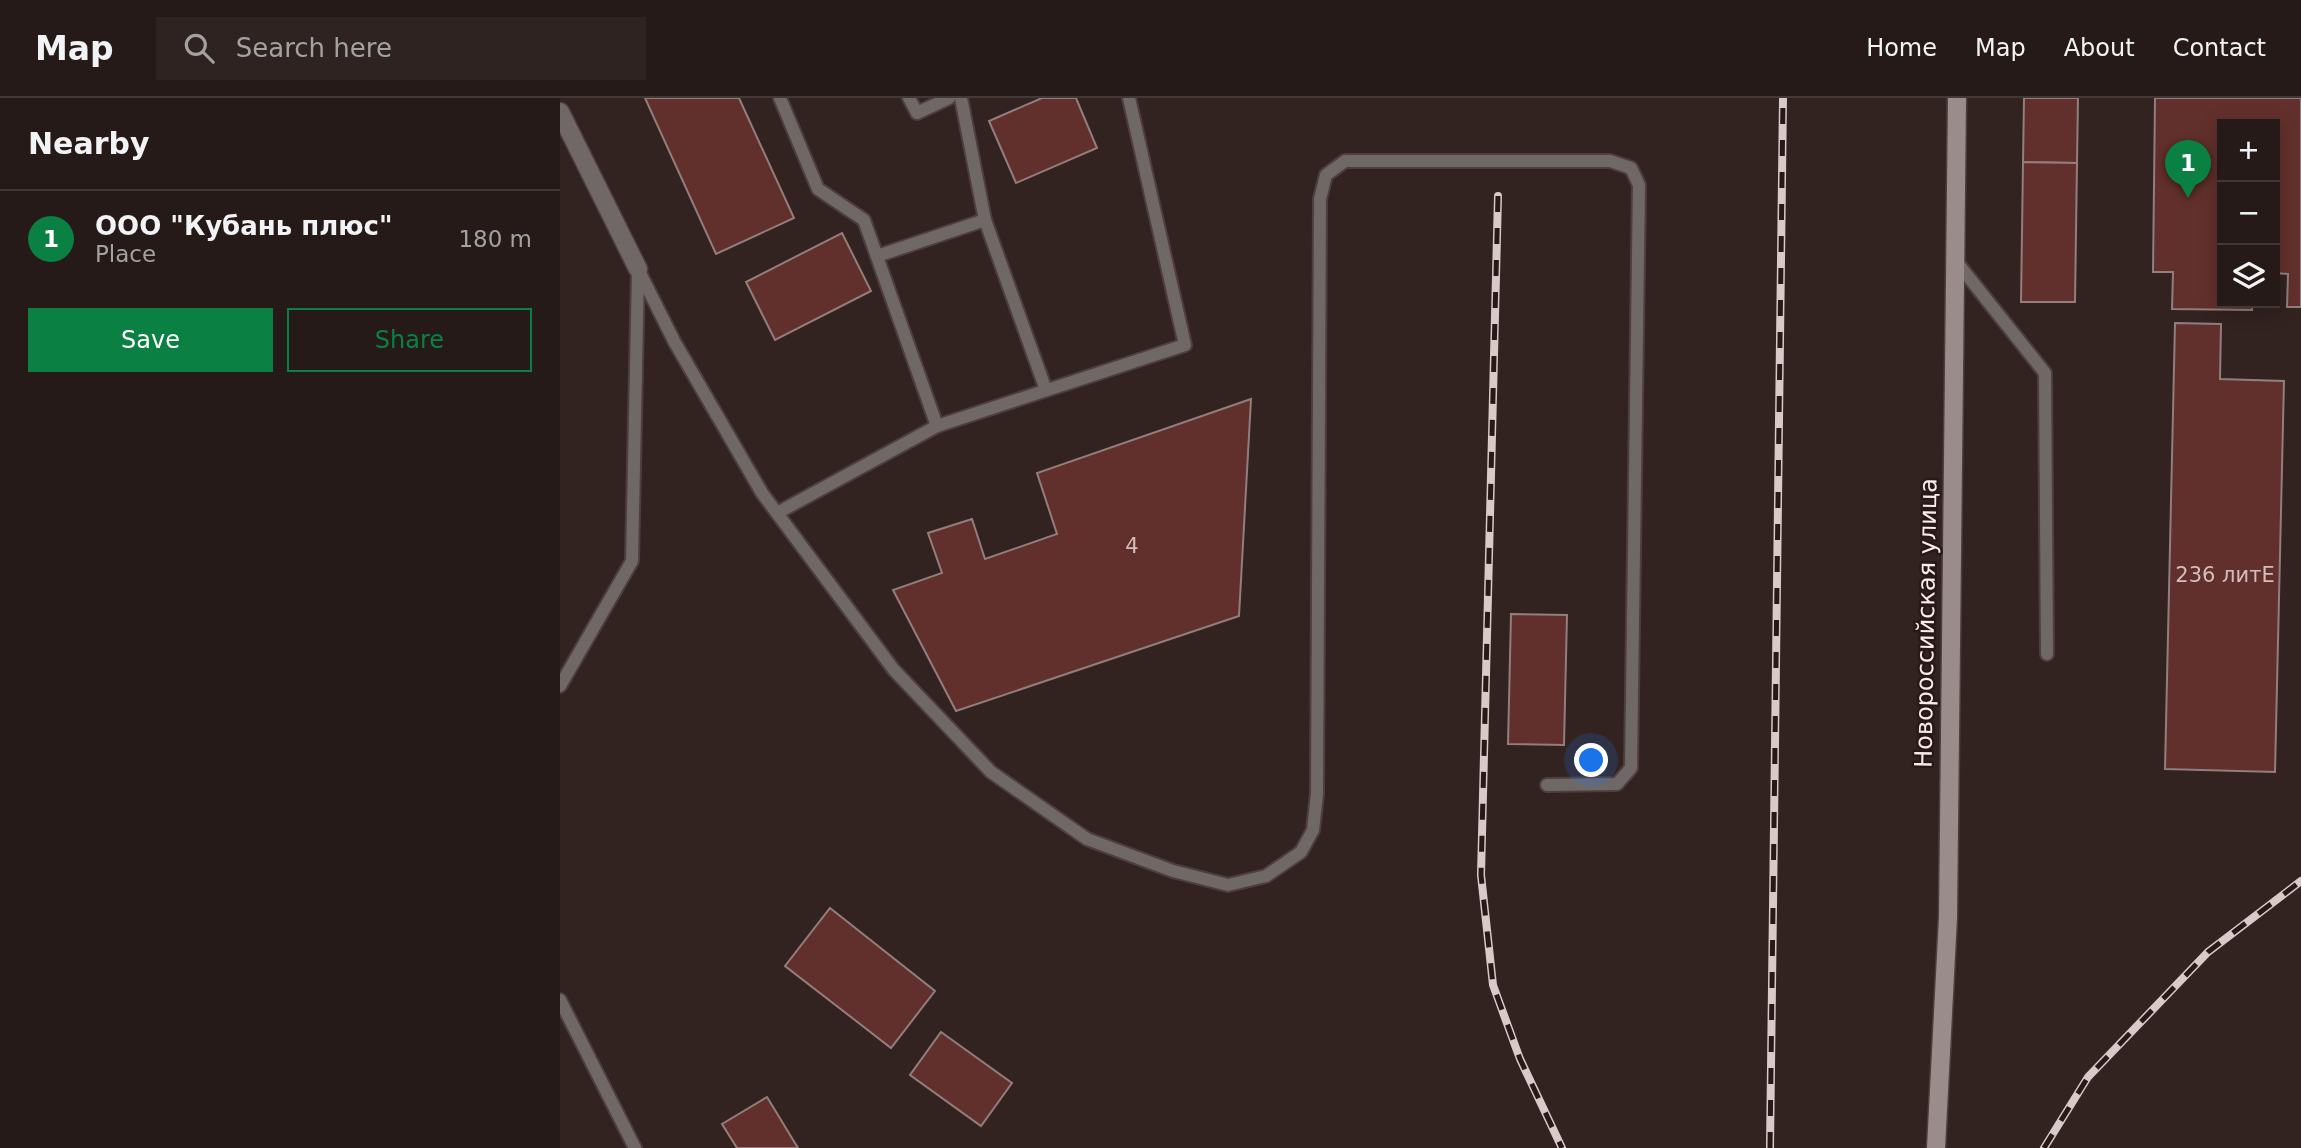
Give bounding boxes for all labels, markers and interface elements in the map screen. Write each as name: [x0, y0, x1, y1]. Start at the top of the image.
search box: [156, 17, 646, 80]
text: Map: [35, 29, 114, 68]
icon: search: [180, 29, 218, 67]
text: Search here: [236, 33, 392, 63]
text: Home: [1866, 34, 1937, 62]
text: Map: [1975, 34, 2026, 62]
text: About: [2064, 34, 2135, 62]
text: Contact: [2173, 34, 2266, 62]
map controls: [2217, 119, 2280, 308]
button: +: [2217, 119, 2280, 182]
text: Nearby: [28, 126, 150, 161]
pin: 1: [2165, 140, 2211, 198]
button: −: [2217, 182, 2280, 245]
text: ООО "Кубань плюс": [95, 211, 393, 241]
text: 1: [43, 226, 59, 252]
text: 180 m: [458, 226, 532, 252]
text: Place: [95, 241, 156, 267]
button: layers: [2217, 245, 2280, 308]
button: Save: [28, 308, 273, 372]
button: Share: [287, 308, 532, 372]
street label: Новороссийская улица: [1909, 478, 1943, 768]
house number: 4: [1125, 534, 1139, 558]
house number: 236 литЕ: [2175, 563, 2275, 587]
your location: [1574, 743, 1608, 777]

